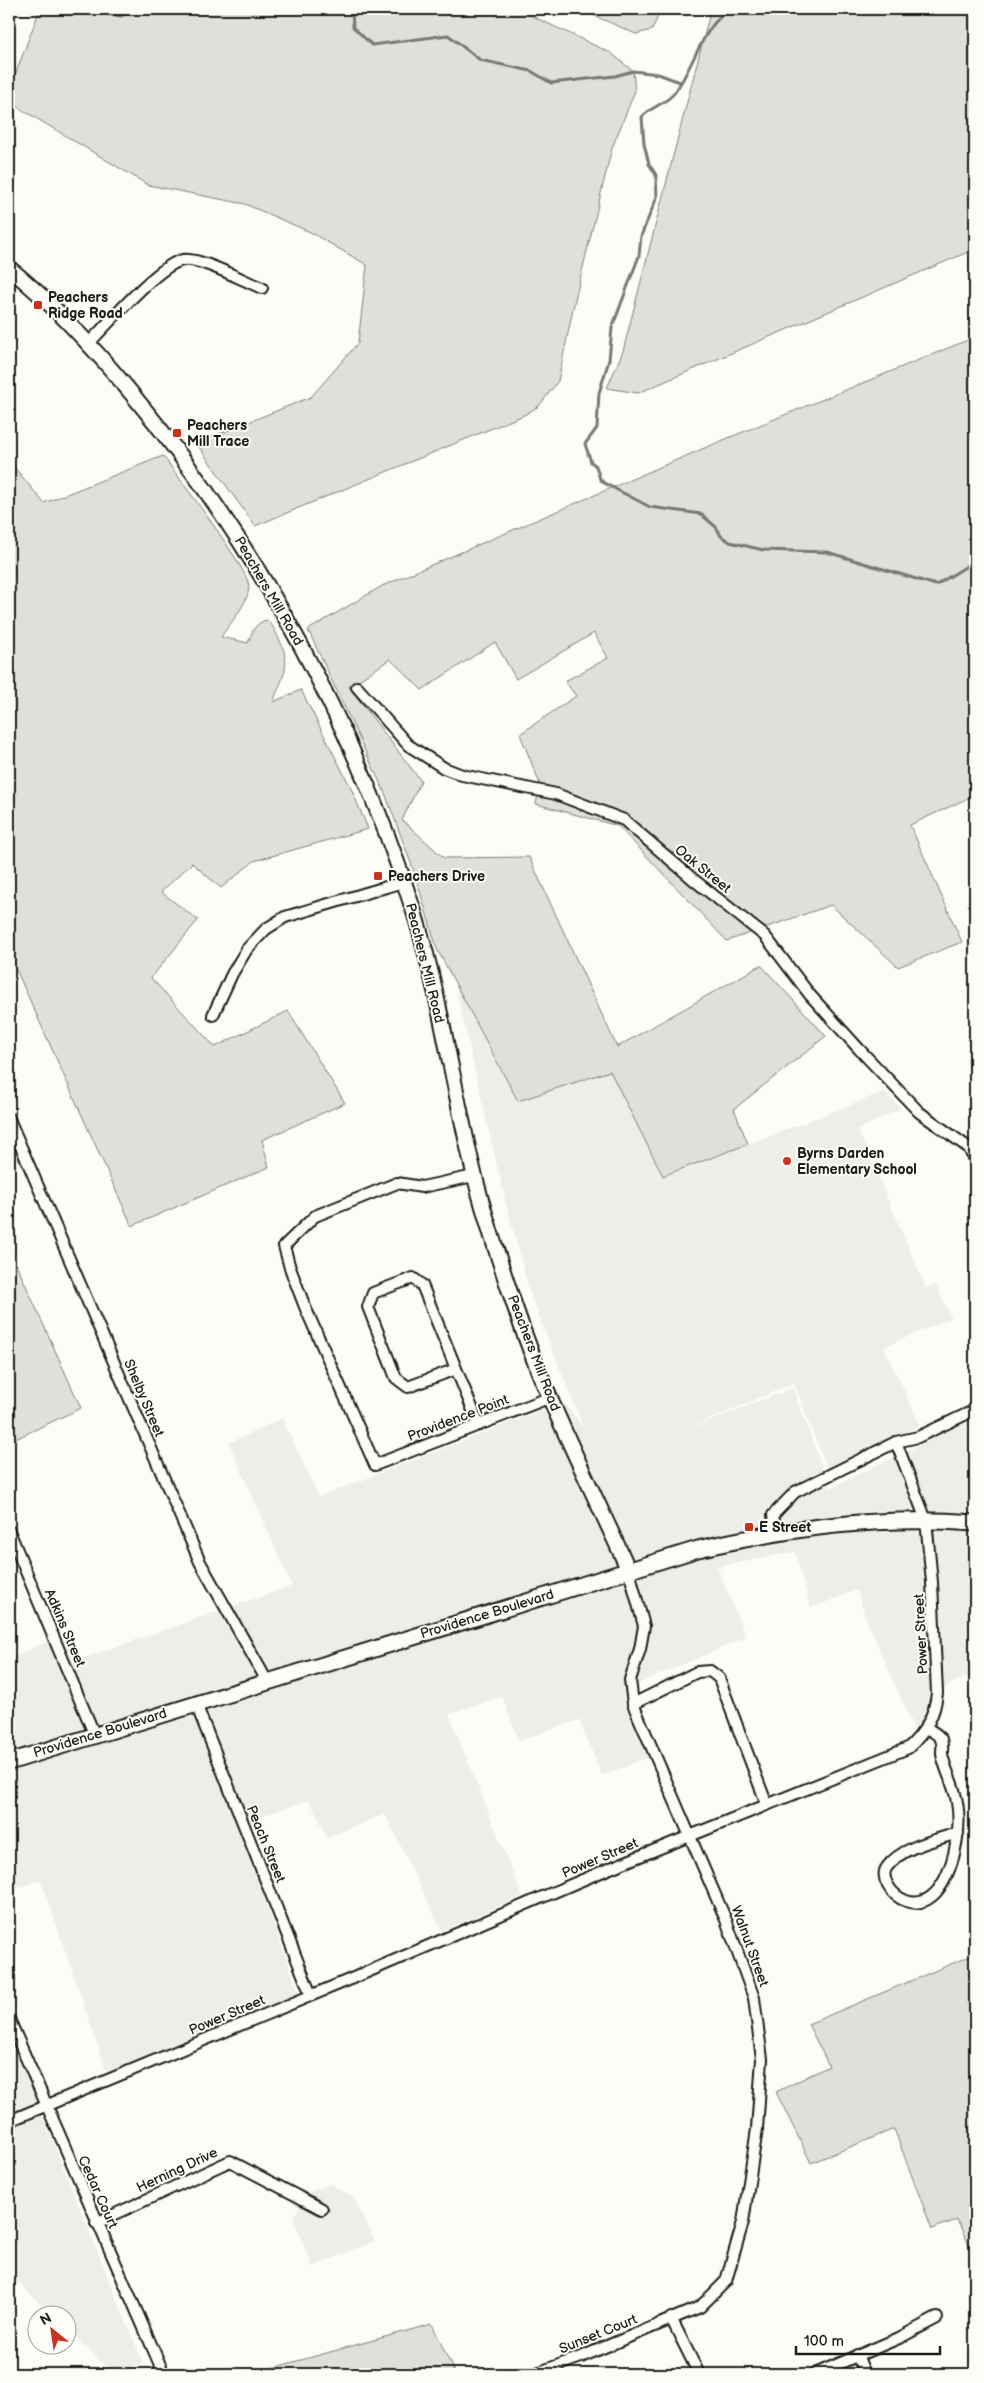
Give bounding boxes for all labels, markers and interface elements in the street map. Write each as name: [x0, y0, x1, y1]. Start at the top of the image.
place label: Peachers Ridge Road: [48, 289, 123, 322]
marker: Peachers Ridge Road: [32, 299, 44, 311]
place label: Peachers Mill Trace: [187, 417, 249, 450]
marker: Peachers Mill Trace: [171, 427, 183, 439]
street label: Peachers Mill Road: [231, 534, 307, 648]
street label: Oak Street: [672, 841, 735, 897]
place label: Peachers Drive: [388, 868, 485, 885]
marker: Peachers Drive: [372, 870, 384, 882]
street label: Peachers Mill Road: [402, 901, 448, 1025]
place label: Byrns Darden Elementary School: [797, 1145, 917, 1178]
marker: Byrns Darden Elementary School: [781, 1155, 793, 1167]
street label: Peachers Mill Road: [504, 1293, 564, 1413]
street label: Shelby Street: [120, 1357, 168, 1440]
street label: Providence Point: [405, 1391, 512, 1445]
place label: E Street: [759, 1519, 811, 1536]
marker: E Street: [743, 1521, 755, 1533]
street label: Adkins Street: [41, 1586, 89, 1670]
street label: Providence Boulevard: [418, 1586, 556, 1642]
street label: Power Street: [910, 1593, 932, 1675]
street label: Providence Boulevard: [31, 1705, 169, 1761]
street label: Peach Street: [243, 1803, 289, 1886]
street label: Power Street: [560, 1834, 641, 1882]
street label: Walnut Street: [727, 1903, 773, 1989]
street label: Power Street: [187, 1991, 268, 2039]
street label: Herning Drive: [134, 2144, 220, 2196]
street label: Cedar Court: [74, 2153, 122, 2232]
north arrow: [28, 2306, 78, 2356]
text: N: [37, 2309, 55, 2329]
street label: Sunset Court: [557, 2310, 640, 2357]
scale bar: [796, 2323, 940, 2355]
text: 100 m: [804, 2332, 844, 2351]

